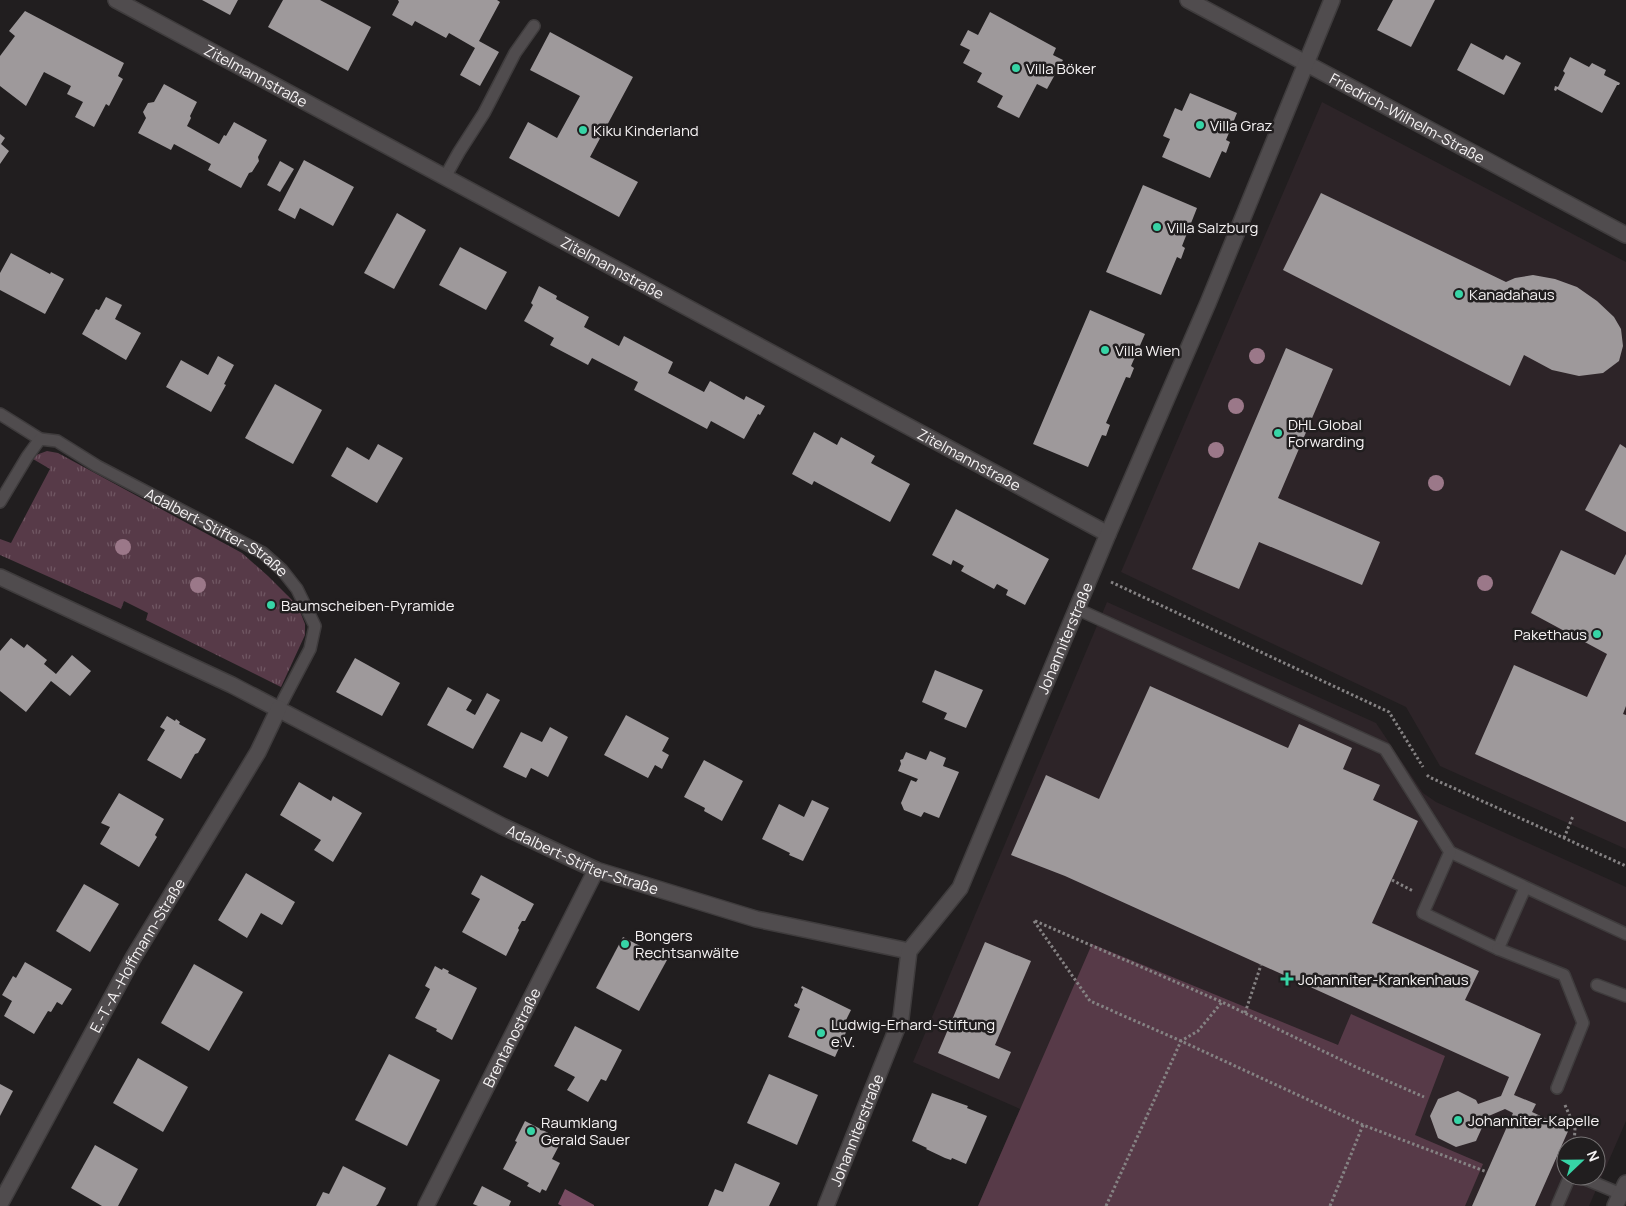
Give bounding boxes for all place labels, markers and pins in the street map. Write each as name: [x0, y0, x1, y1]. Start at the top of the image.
place label: Villa Böker: [1026, 58, 1097, 79]
marker: Villa Böker: [1010, 62, 1022, 74]
place label: Villa Graz: [1210, 115, 1273, 136]
marker: Villa Graz: [1194, 119, 1206, 131]
place label: Kiku Kinderland: [593, 120, 699, 141]
marker: Kiku Kinderland: [577, 124, 589, 136]
place label: Villa Salzburg: [1167, 217, 1258, 238]
marker: Villa Salzburg: [1151, 221, 1163, 233]
place label: Kanadahaus: [1469, 284, 1555, 305]
marker: Kanadahaus: [1453, 288, 1465, 300]
place label: Villa Wien: [1115, 340, 1180, 361]
marker: Villa Wien: [1099, 344, 1111, 356]
place label: DHL Global Forwarding: [1288, 414, 1364, 452]
marker: DHL Global Forwarding: [1272, 427, 1284, 439]
place label: Baumscheiben-Pyramide: [281, 595, 455, 616]
marker: Baumscheiben-Pyramide: [265, 599, 277, 611]
place label: Pakethaus: [1514, 624, 1587, 645]
marker: Pakethaus: [1591, 628, 1603, 640]
place label: Bongers Rechtsanwälte: [635, 925, 739, 963]
marker: Bongers Rechtsanwälte: [619, 938, 631, 950]
place label: Johanniter-Krankenhaus: [1298, 969, 1469, 990]
marker: Johanniter-Krankenhaus: [1280, 972, 1294, 986]
place label: Ludwig-Erhard-Stiftung e.V.: [831, 1014, 995, 1052]
marker: Ludwig-Erhard-Stiftung e.V.: [815, 1027, 827, 1039]
place label: Johanniter-Kapelle: [1468, 1110, 1599, 1131]
place label: Raumklang Gerald Sauer: [541, 1112, 630, 1150]
marker: Johanniter-Kapelle: [1452, 1114, 1464, 1126]
marker: Raumklang Gerald Sauer: [525, 1125, 537, 1137]

